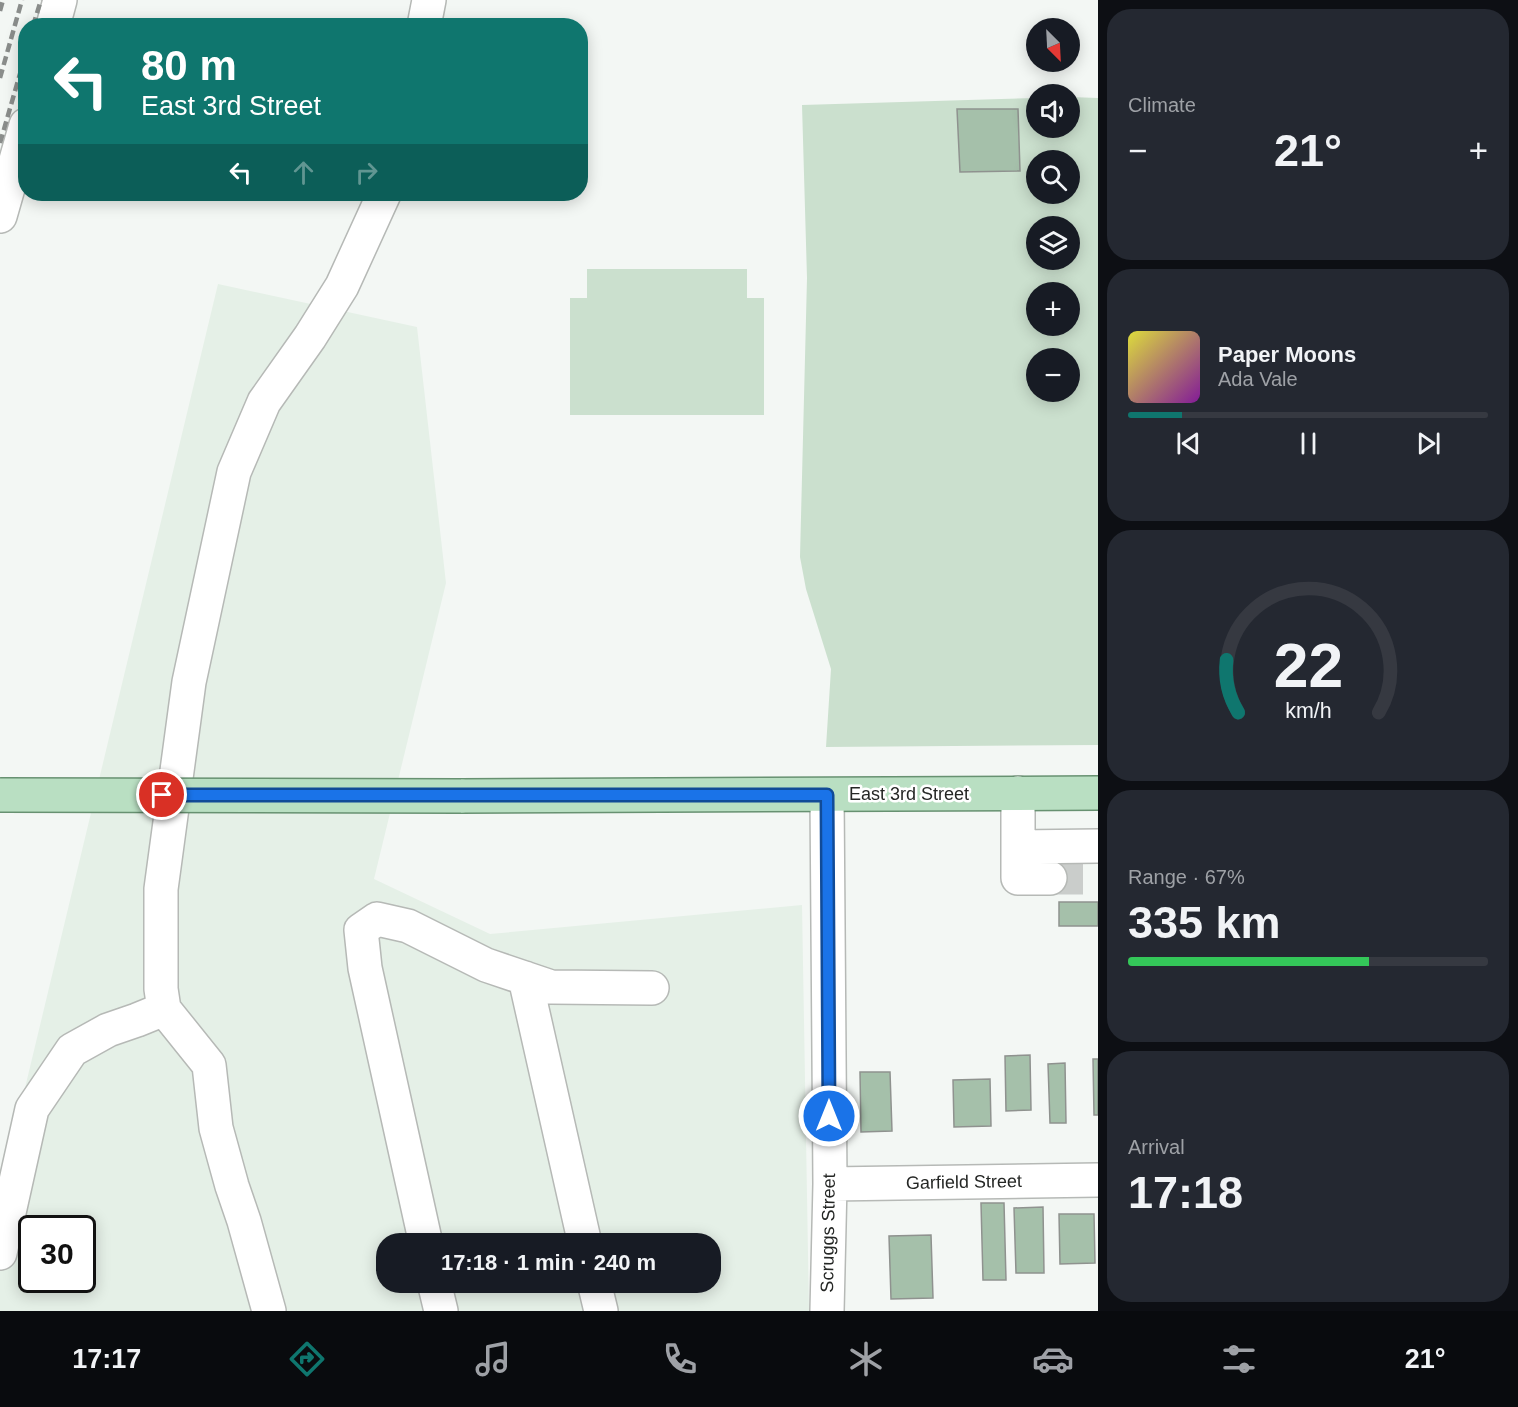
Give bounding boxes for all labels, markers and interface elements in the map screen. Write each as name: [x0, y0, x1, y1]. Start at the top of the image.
north arrow: [1026, 18, 1080, 72]
map controls: [1026, 18, 1080, 402]
icon: left: [42, 42, 120, 120]
text: 80 m: [141, 42, 237, 89]
button: sound: [1026, 84, 1080, 138]
text: East 3rd Street: [141, 91, 321, 121]
text: Climate: [1128, 94, 1196, 116]
text: 21°: [1274, 125, 1342, 176]
text: −: [1128, 132, 1147, 169]
text: +: [1469, 132, 1488, 169]
button: search: [1026, 150, 1080, 204]
icon: left: [224, 156, 257, 189]
icon: ahead: [287, 156, 320, 189]
icon: right: [350, 156, 383, 189]
button: layers: [1026, 216, 1080, 270]
button: +: [1026, 282, 1080, 336]
text: Paper Moons: [1218, 342, 1356, 367]
button: −: [1026, 348, 1080, 402]
text: Ada Vale: [1218, 368, 1298, 390]
icon: previous: [1172, 427, 1205, 460]
icon: pause: [1292, 427, 1325, 460]
icon: next: [1412, 427, 1445, 460]
text: 22: [1273, 631, 1343, 700]
text: km/h: [1285, 699, 1331, 723]
pin: [136, 769, 187, 820]
icon: arrive: [145, 778, 178, 811]
street label: East 3rd Street: [849, 784, 969, 804]
text: Range · 67%: [1128, 866, 1245, 888]
text: 335 km: [1128, 897, 1281, 948]
position arrow: [797, 1084, 861, 1148]
text: Arrival: [1128, 1136, 1185, 1158]
text: 17:18: [1128, 1167, 1243, 1218]
street label: Garfield Street: [906, 1171, 1022, 1193]
street label: Scruggs Street: [817, 1173, 839, 1293]
speed limit sign: 30: [18, 1215, 96, 1293]
text: 17:18 · 1 min · 240 m: [441, 1250, 656, 1275]
icon: directions: [286, 1338, 328, 1380]
icon: music: [472, 1338, 514, 1380]
icon: phone: [659, 1338, 701, 1380]
icon: climate: [845, 1338, 887, 1380]
icon: car: [1032, 1338, 1074, 1380]
icon: filters: [1218, 1338, 1260, 1380]
text: 17:17: [72, 1344, 141, 1374]
text: 21°: [1405, 1344, 1446, 1374]

